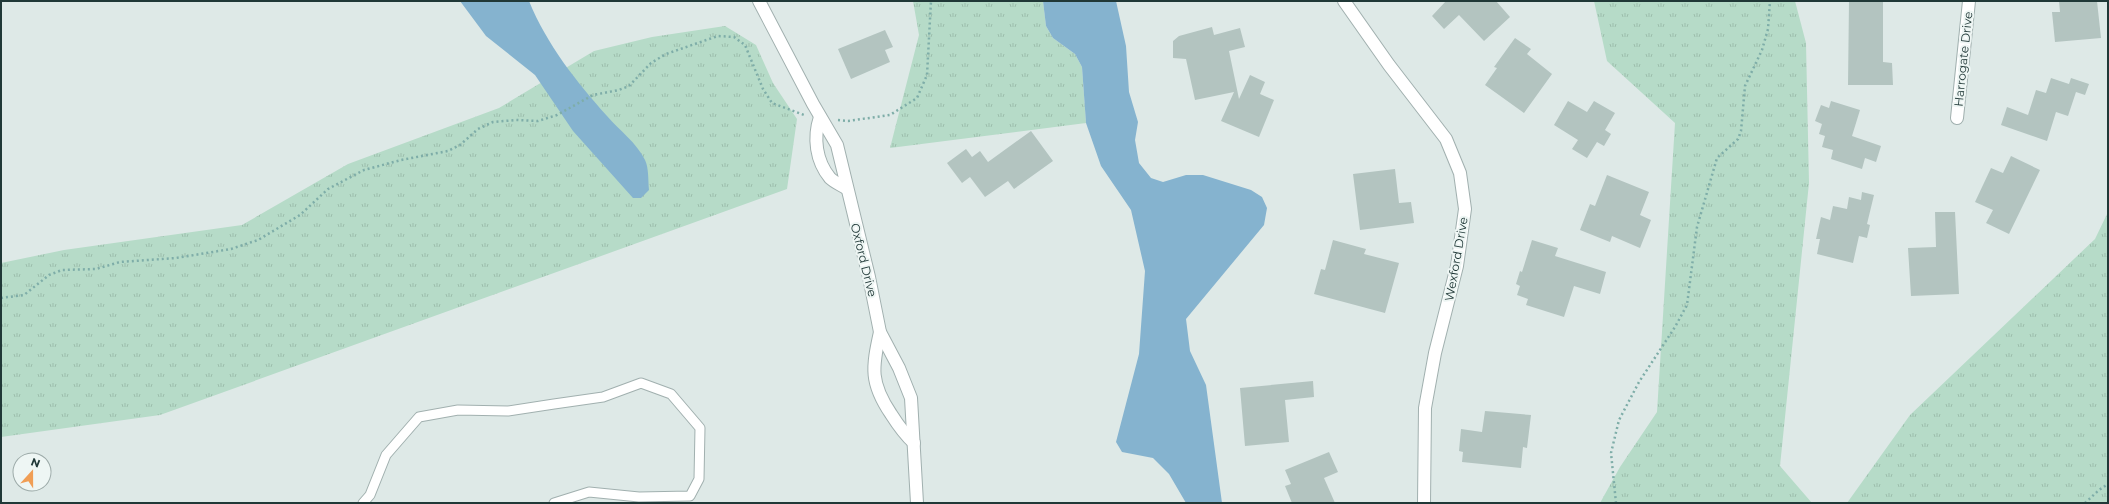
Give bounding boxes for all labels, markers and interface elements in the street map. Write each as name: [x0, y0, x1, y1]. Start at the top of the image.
street label: Harrogate Drive: [1951, 11, 1975, 107]
street label: Wexford Drive: [1441, 216, 1471, 302]
street label: Oxford Drive: [848, 222, 880, 298]
north arrow: [12, 452, 52, 492]
text: N: [29, 455, 42, 471]

